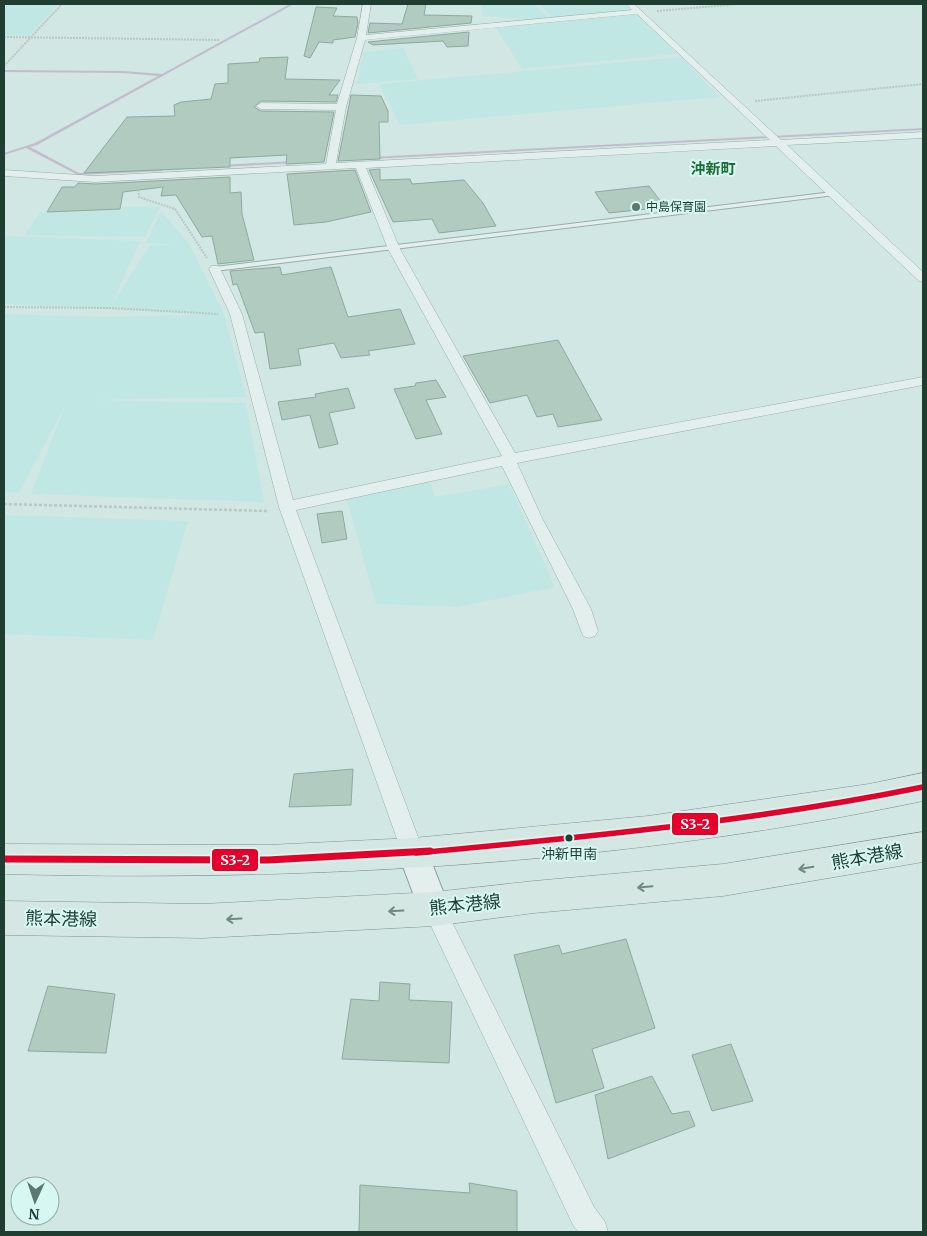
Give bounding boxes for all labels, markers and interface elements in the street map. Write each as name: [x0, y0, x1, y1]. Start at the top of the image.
district label: 沖新町: [690, 159, 736, 178]
place label: 中島保育園: [646, 199, 706, 214]
marker: 中島保育園: [630, 201, 642, 213]
line badge: S3-2: [671, 812, 719, 836]
text: S3-2: [680, 815, 710, 833]
marker: 沖新甲南: [564, 833, 574, 843]
street label: 熊本港線: [829, 839, 904, 874]
place label: 沖新甲南: [541, 845, 597, 863]
line badge: S3-2: [211, 848, 259, 872]
text: S3-2: [220, 851, 250, 869]
one-way arrow: [799, 863, 815, 873]
one-way arrow: [637, 882, 653, 892]
street label: 熊本港線: [428, 889, 502, 920]
street label: 熊本港線: [25, 906, 97, 931]
one-way arrow: [388, 906, 404, 915]
one-way arrow: [226, 915, 242, 924]
north arrow: [10, 1176, 60, 1226]
text: N: [28, 1205, 40, 1223]

